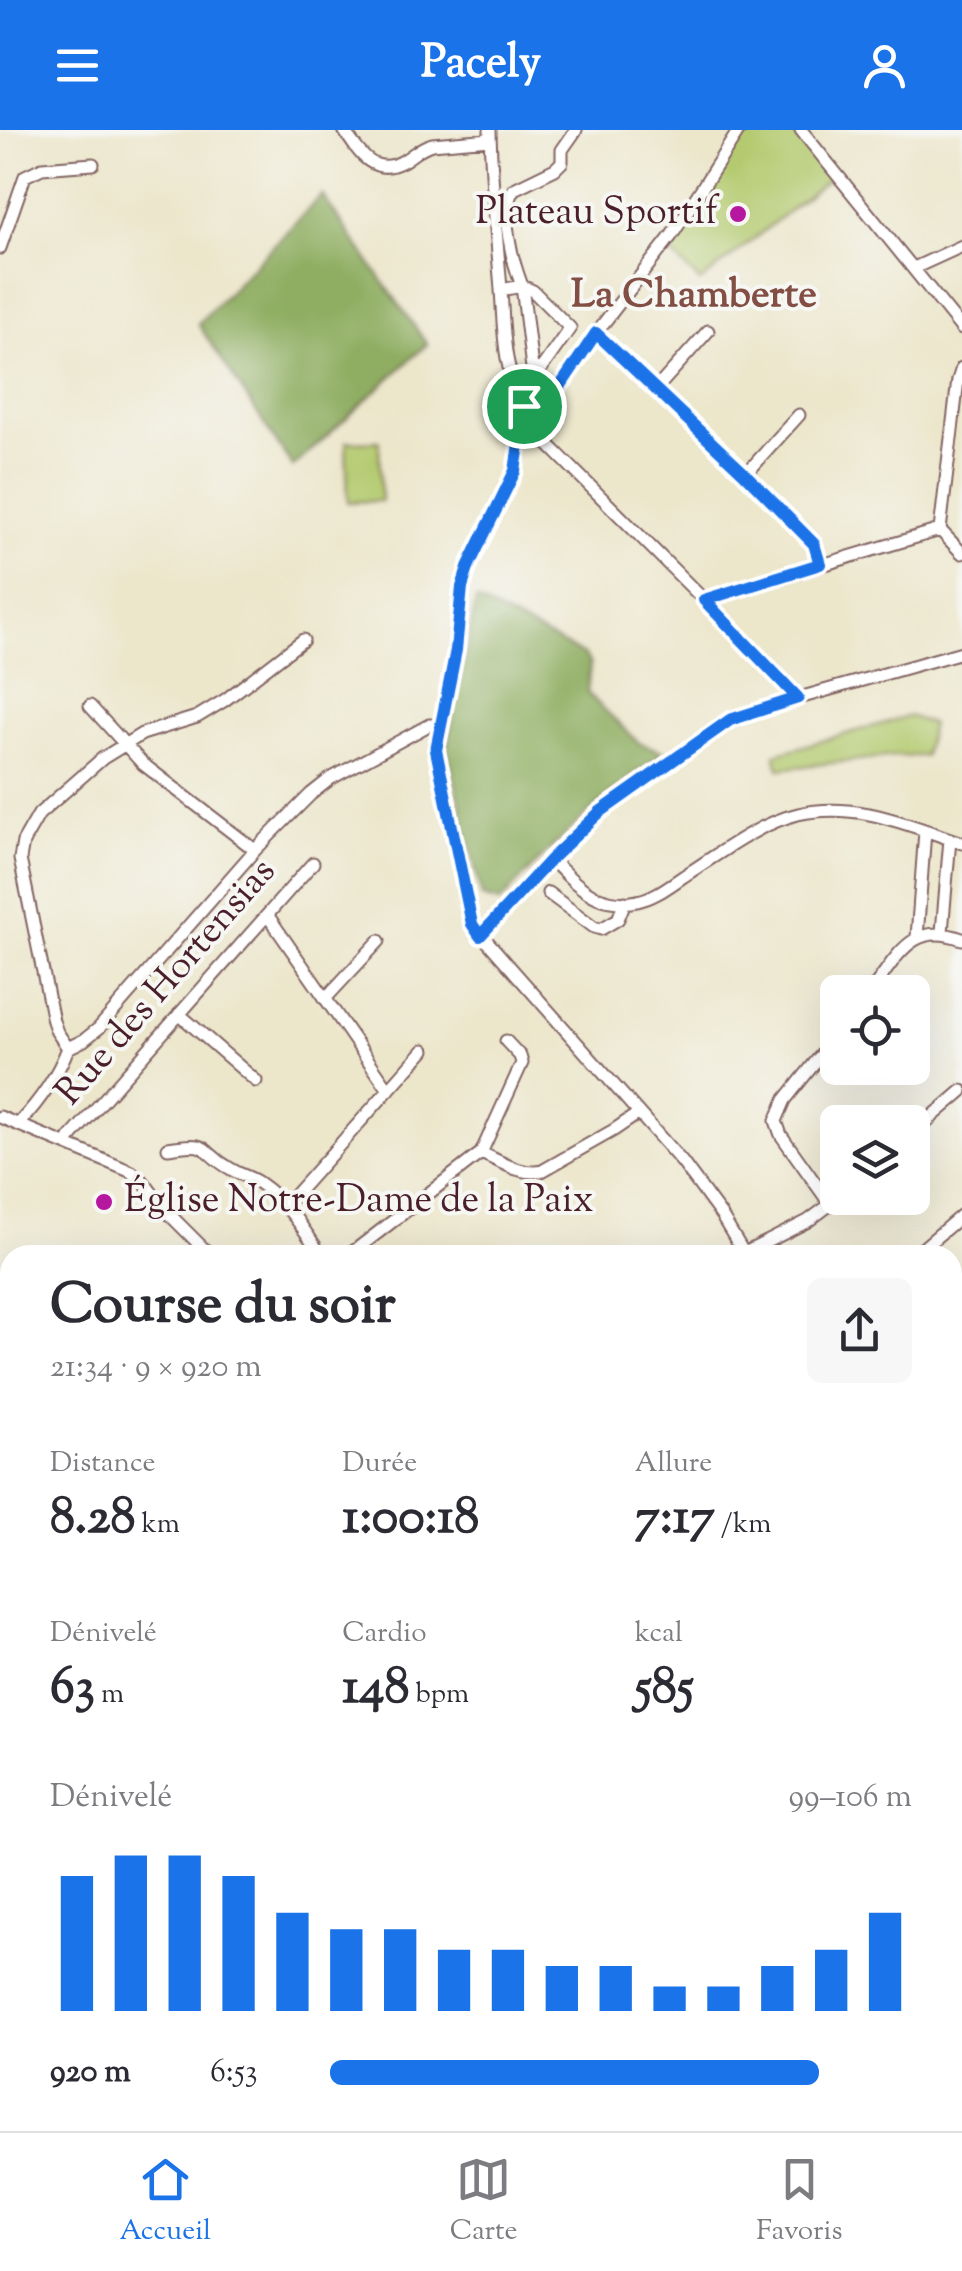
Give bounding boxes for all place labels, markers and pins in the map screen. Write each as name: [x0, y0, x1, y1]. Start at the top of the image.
place label: Plateau Sportif: [475, 187, 720, 241]
marker: Plateau Sportif: [727, 203, 749, 225]
pin: [482, 364, 567, 449]
place label: Église Notre-Dame de la Paix: [124, 1174, 594, 1229]
marker: Église Notre-Dame de la Paix: [93, 1191, 115, 1213]

